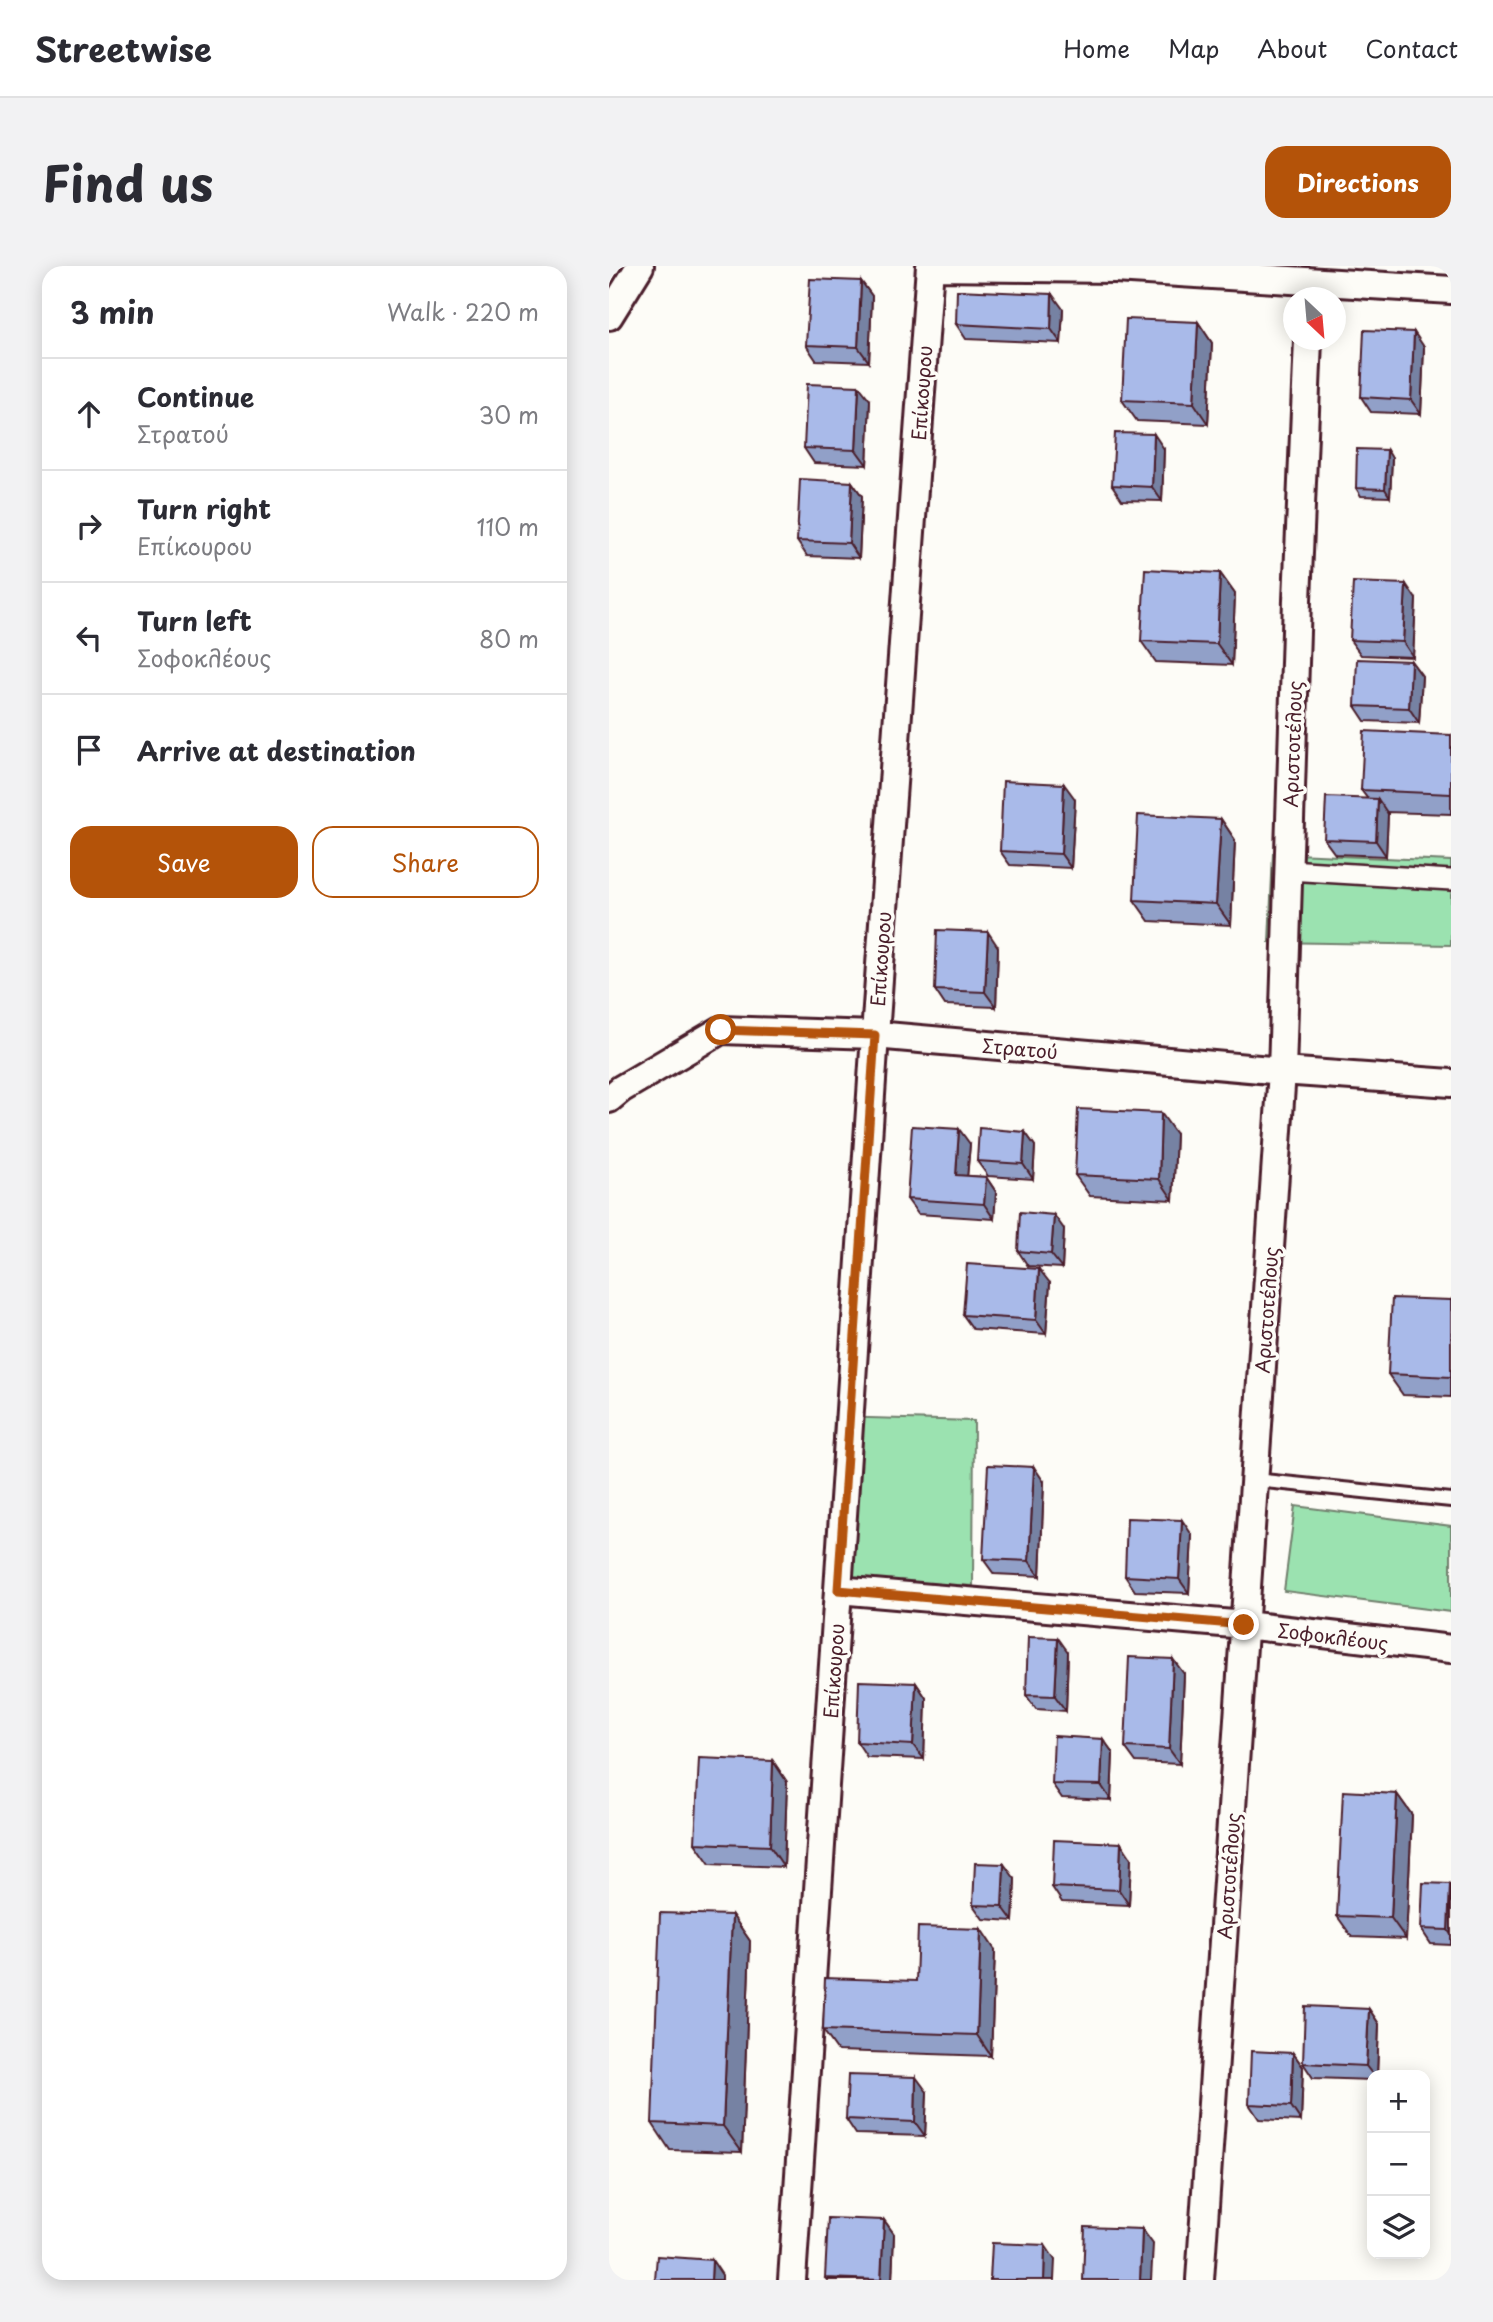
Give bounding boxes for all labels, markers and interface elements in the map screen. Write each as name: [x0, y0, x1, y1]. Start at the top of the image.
text: Streetwise: [35, 23, 212, 73]
text: Home: [1063, 30, 1130, 66]
text: Map: [1168, 30, 1219, 66]
text: About: [1257, 30, 1327, 66]
text: Contact: [1365, 30, 1458, 66]
text: Find us: [42, 145, 213, 219]
button: Directions: [1265, 146, 1451, 218]
north arrow: [1283, 287, 1346, 350]
text: 3 min: [70, 289, 155, 334]
text: Walk · 220 m: [387, 294, 539, 329]
street label: Επίκουρου: [904, 344, 938, 442]
text: Continue: [137, 377, 254, 416]
icon: ahead: [70, 395, 108, 433]
text: 30 m: [478, 397, 539, 432]
text: Στρατού: [137, 416, 229, 451]
text: Turn right: [137, 489, 271, 528]
icon: right: [70, 507, 108, 545]
text: 110 m: [477, 509, 539, 544]
text: Επίκουρου: [137, 528, 252, 563]
text: Turn left: [137, 601, 252, 640]
icon: left: [70, 619, 108, 657]
text: 80 m: [479, 621, 539, 656]
text: Σοφοκλέους: [137, 640, 271, 675]
street label: Αριστοτέλους: [1276, 680, 1308, 808]
icon: arrive: [70, 731, 108, 769]
text: Arrive at destination: [137, 731, 416, 770]
button: Save: [70, 826, 298, 898]
button: Share: [312, 826, 539, 898]
street label: Επίκουρου: [863, 910, 897, 1008]
route start: [705, 1014, 736, 1045]
street label: Στρατού: [981, 1031, 1059, 1065]
street label: Αριστοτέλους: [1248, 1246, 1284, 1374]
route end: [1228, 1609, 1259, 1640]
street label: Σοφοκλέους: [1276, 1615, 1390, 1657]
street label: Επίκουρου: [816, 1622, 850, 1720]
street label: Αριστοτέλους: [1210, 1812, 1246, 1940]
map controls: [1367, 2070, 1430, 2259]
button: +: [1367, 2070, 1430, 2133]
button: −: [1367, 2133, 1430, 2196]
button: layers: [1367, 2196, 1430, 2259]

